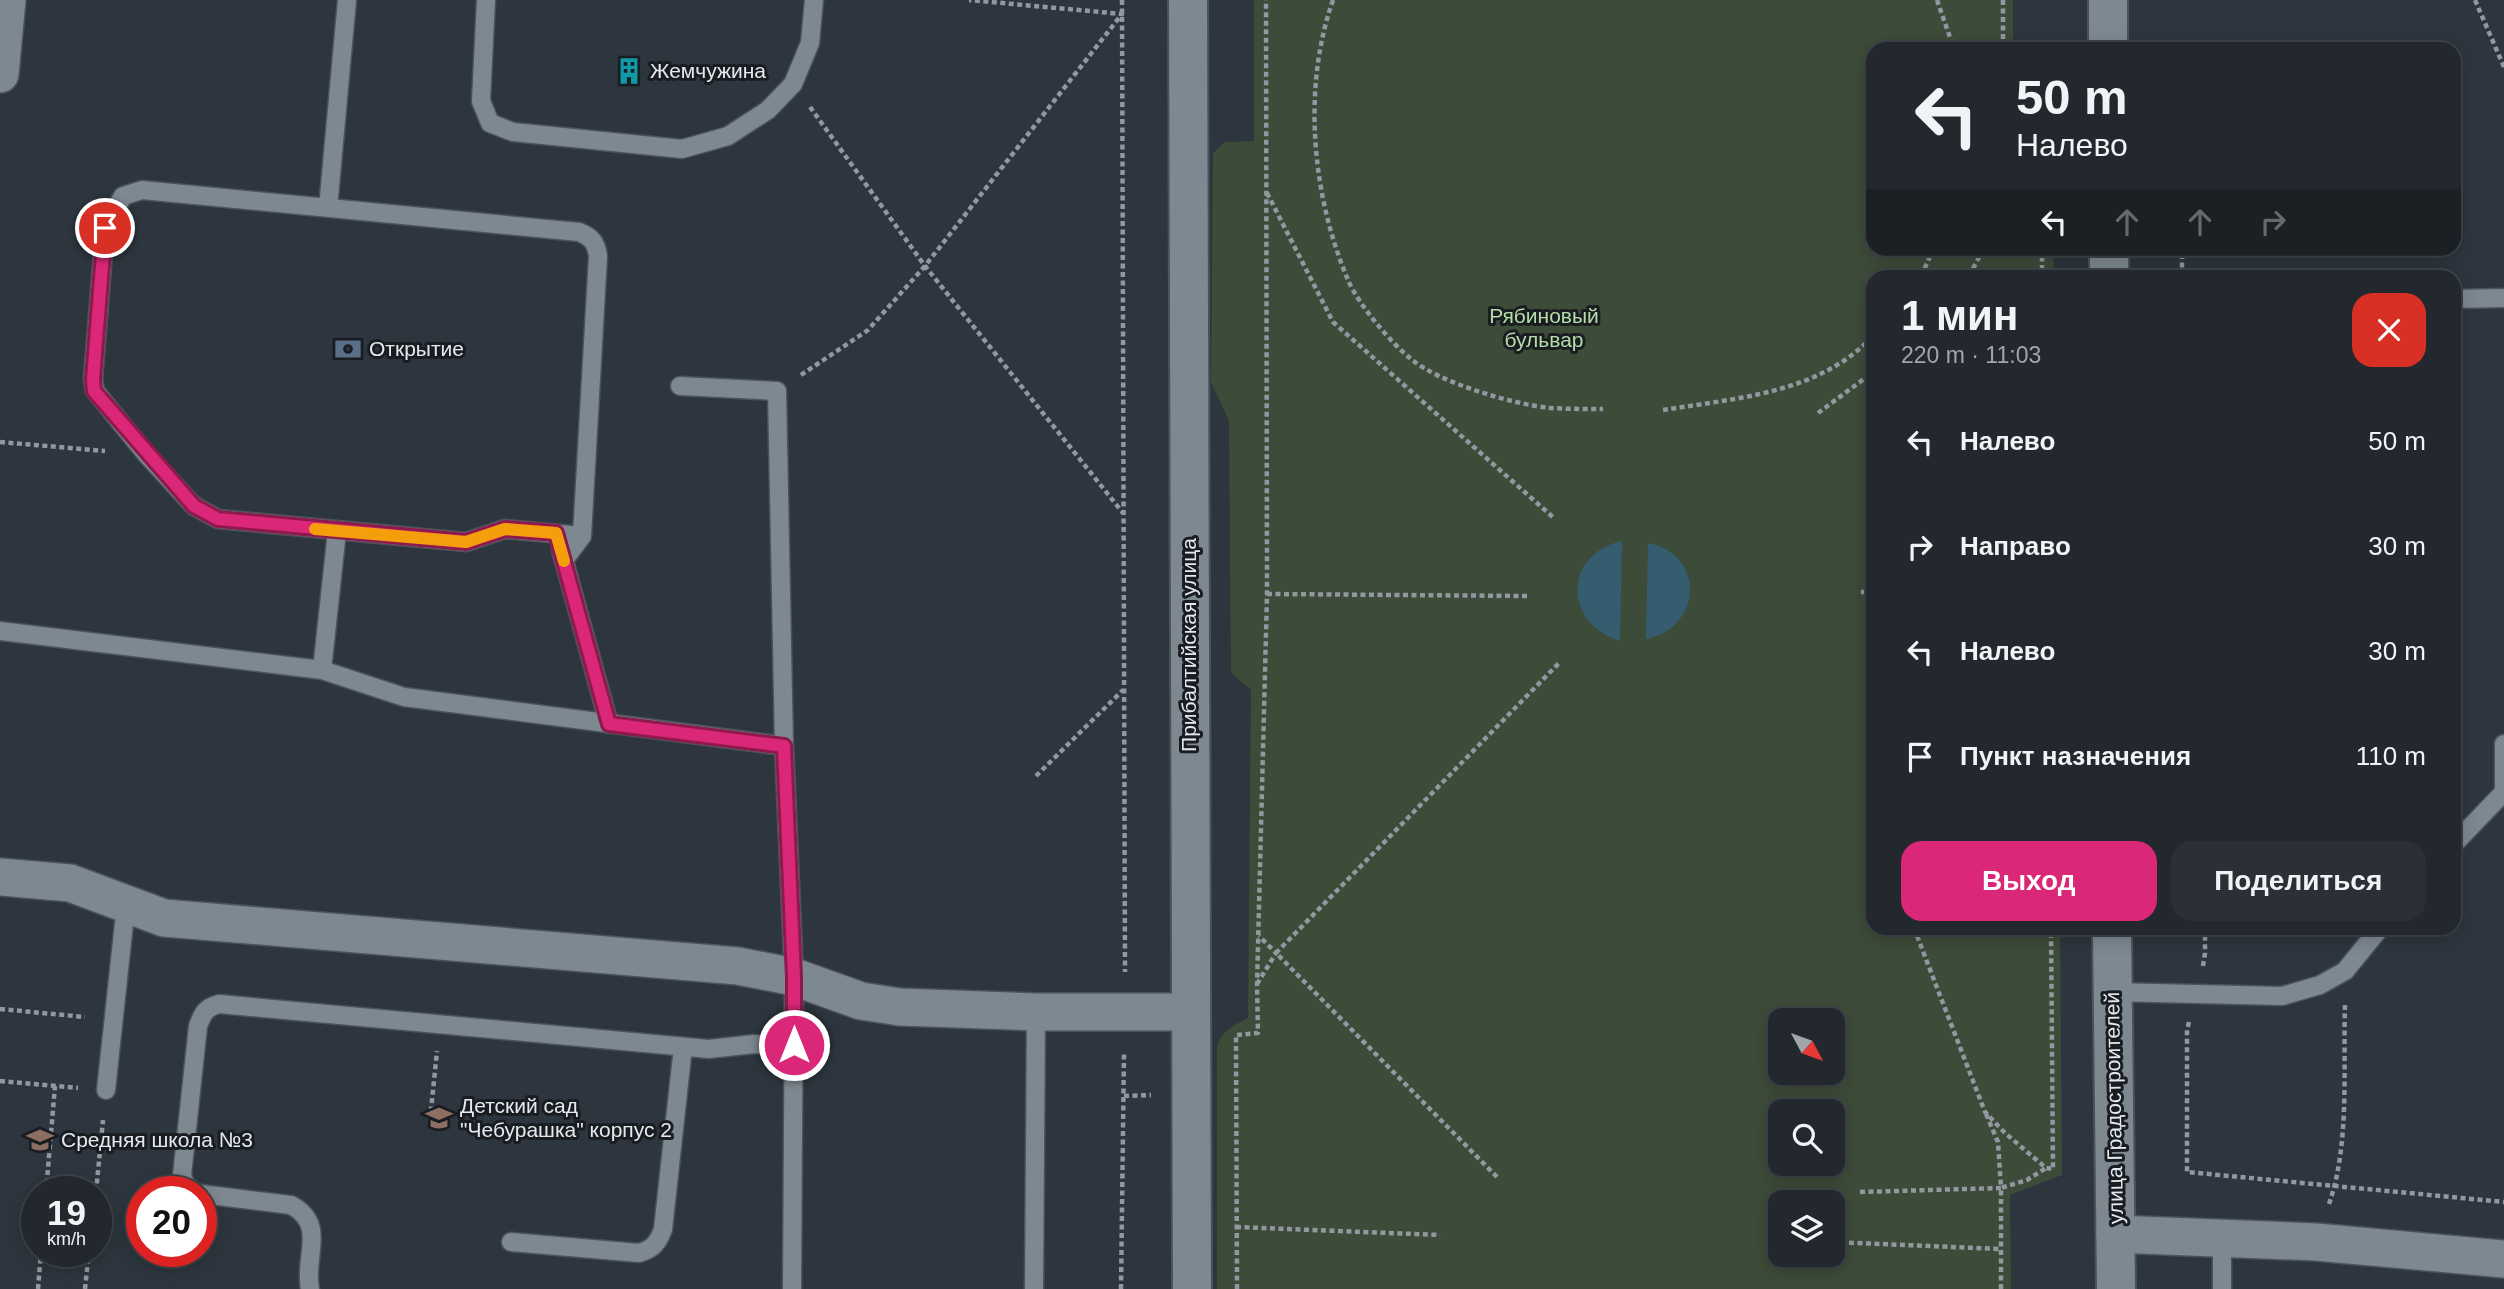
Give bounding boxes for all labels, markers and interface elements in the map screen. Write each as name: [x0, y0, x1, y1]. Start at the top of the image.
building icon: Жемчужина: [614, 56, 644, 86]
place label: Жемчужина: [650, 59, 766, 82]
icon: left: [1901, 70, 1992, 161]
text: 50 m: [2016, 70, 2128, 124]
text: Налево: [2016, 127, 2128, 163]
pin: [75, 198, 135, 258]
icon: left: [2035, 203, 2073, 241]
icon: ahead: [2108, 203, 2146, 241]
icon: ahead: [2181, 203, 2219, 241]
icon: right: [2254, 203, 2292, 241]
icon: arrive: [86, 209, 124, 247]
text: 1 мин: [1901, 292, 2018, 339]
button: close: [2352, 293, 2426, 367]
park label: Рябиновый бульвар: [1489, 304, 1599, 351]
bank icon: Открытие: [333, 334, 363, 364]
place label: Открытие: [369, 337, 464, 360]
text: 220 m · 11:03: [1901, 342, 2041, 368]
icon: left: [1901, 423, 1939, 461]
text: Налево: [1960, 426, 2055, 456]
text: 50 m: [2368, 426, 2426, 456]
icon: right: [1901, 528, 1939, 566]
text: Направо: [1960, 531, 2071, 561]
text: 30 m: [2368, 531, 2426, 561]
street label: Прибалтийская улица: [1177, 538, 1200, 752]
icon: left: [1901, 633, 1939, 671]
text: Налево: [1960, 636, 2055, 666]
text: 30 m: [2368, 636, 2426, 666]
icon: arrive: [1901, 738, 1939, 776]
text: Пункт назначения: [1960, 741, 2191, 771]
text: 110 m: [2356, 741, 2426, 771]
button: Выход: [1901, 841, 2157, 921]
button: Поделиться: [2171, 841, 2426, 921]
street label: улица Градостроителей: [2100, 992, 2127, 1224]
position arrow: [757, 1008, 831, 1082]
north arrow: [1768, 1008, 1844, 1085]
map controls: [1768, 1008, 1845, 1267]
place label: Детский сад "Чебурашка" корпус 2: [460, 1094, 672, 1141]
button: search: [1768, 1099, 1845, 1176]
school or university icon: Детский сад "Чебурашка" корпус 2: [424, 1103, 454, 1133]
school or university icon: Средняя школа №3: [25, 1125, 55, 1155]
place label: Средняя школа №3: [61, 1128, 253, 1151]
speed limit sign: 20: [126, 1176, 217, 1267]
button: layers: [1768, 1190, 1845, 1267]
text: 19: [47, 1193, 86, 1232]
text: km/h: [47, 1229, 86, 1249]

